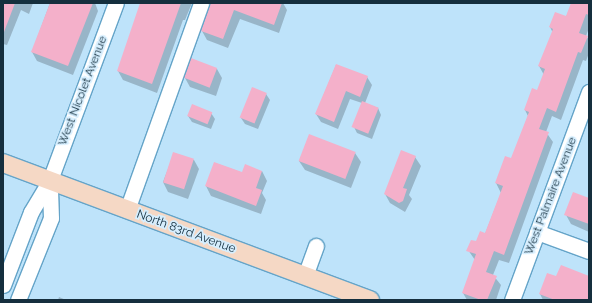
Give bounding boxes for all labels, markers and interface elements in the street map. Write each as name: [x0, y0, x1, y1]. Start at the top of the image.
street label: West Nicolet Avenue: [55, 34, 111, 148]
street label: West Palmaire Avenue: [522, 135, 580, 257]
street label: North 83rd Avenue: [134, 207, 238, 257]

